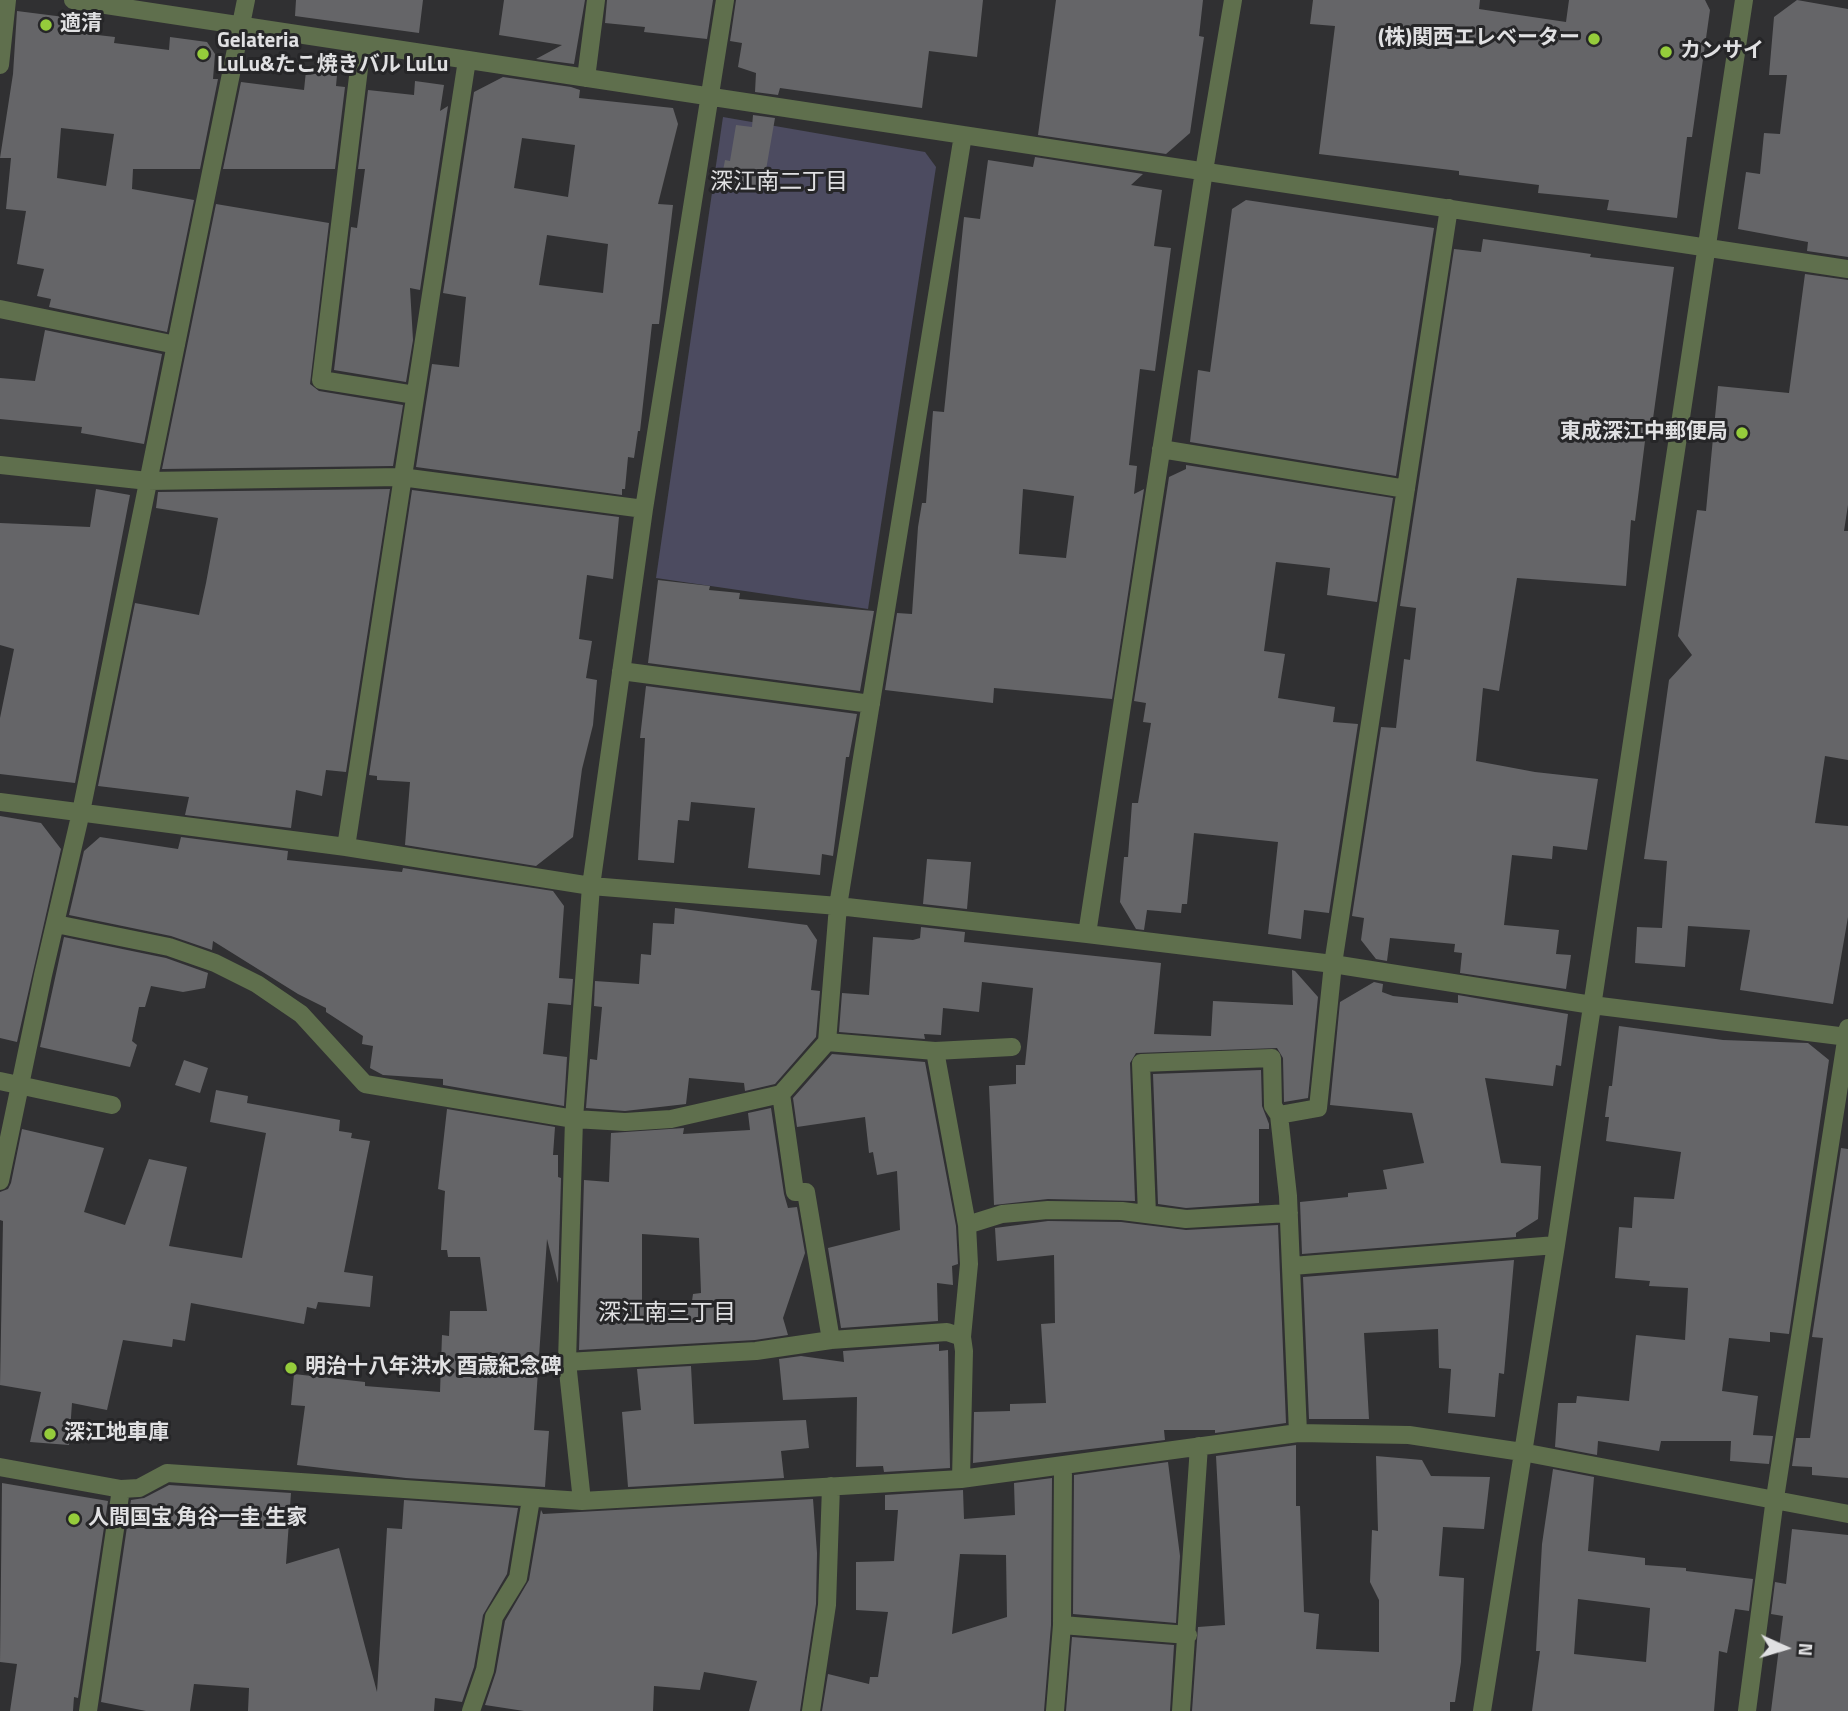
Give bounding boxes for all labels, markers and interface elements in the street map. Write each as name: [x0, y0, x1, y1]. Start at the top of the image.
place label: 適清: [60, 12, 102, 38]
marker: 適清: [38, 17, 54, 33]
place label: (株)関西エレベーター: [1378, 26, 1580, 52]
place label: Gelateria LuLu&たこ焼きバル LuLu: [217, 29, 448, 79]
marker: (株)関西エレベーター: [1586, 31, 1602, 47]
place label: カンサイ: [1680, 39, 1764, 65]
marker: カンサイ: [1658, 44, 1674, 60]
marker: Gelateria LuLu&たこ焼きバル LuLu: [195, 46, 211, 62]
district label: 深江南二丁目: [710, 169, 848, 197]
place label: 東成深江中郵便局: [1560, 420, 1728, 446]
marker: 東成深江中郵便局: [1734, 425, 1750, 441]
district label: 深江南三丁目: [598, 1300, 736, 1328]
place label: 明治十八年洪水 酉歳紀念碑: [305, 1355, 562, 1381]
marker: 明治十八年洪水 酉歳紀念碑: [283, 1360, 299, 1376]
place label: 深江地車庫: [64, 1421, 169, 1447]
marker: 深江地車庫: [42, 1426, 58, 1442]
place label: 人間国宝 角谷一圭 生家: [88, 1506, 307, 1532]
marker: 人間国宝 角谷一圭 生家: [66, 1511, 82, 1527]
north arrow: [1750, 1613, 1820, 1683]
text: N: [1792, 1642, 1821, 1657]

